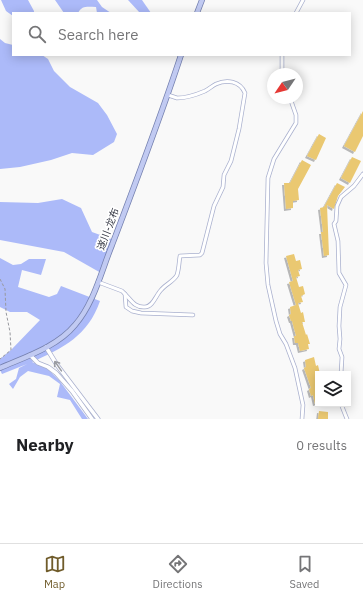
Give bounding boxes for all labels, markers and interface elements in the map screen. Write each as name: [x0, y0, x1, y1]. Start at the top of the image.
search box: [12, 12, 351, 56]
icon: search: [26, 23, 48, 45]
text: Search here: [58, 25, 138, 44]
north arrow: [267, 68, 303, 104]
street label: 遂川-龙布: [94, 206, 122, 252]
one-way arrow: [54, 360, 62, 371]
map controls: [315, 371, 351, 407]
button: layers: [315, 371, 351, 407]
text: Nearby: [16, 434, 74, 456]
text: 0 results: [296, 437, 347, 454]
tab: Map: [44, 553, 66, 591]
tab: Directions: [153, 553, 203, 591]
tab: Saved: [290, 553, 319, 591]

